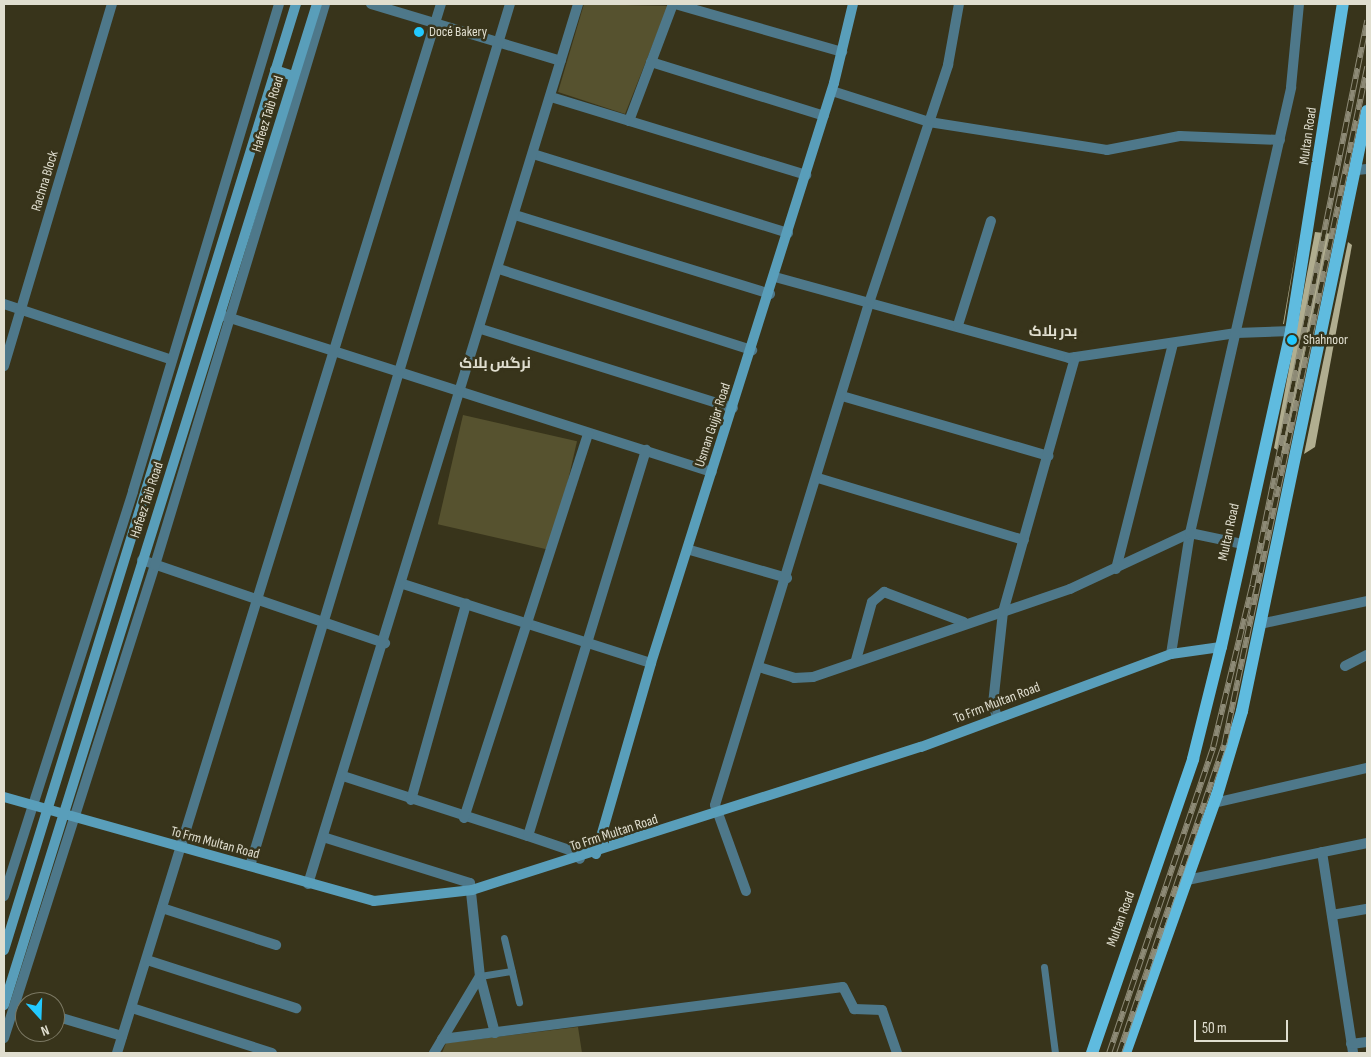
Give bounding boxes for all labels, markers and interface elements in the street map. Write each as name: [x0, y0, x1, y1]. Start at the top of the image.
place label: Docé Bakery: [429, 24, 487, 40]
marker: Docé Bakery: [413, 26, 425, 38]
street label: Hafeez Taib Road: [248, 74, 288, 154]
street label: Multan Road: [1296, 106, 1320, 166]
street label: Rachna Block: [28, 149, 62, 213]
district label: بدر بلاک: [1029, 323, 1077, 341]
place label: Shahnoor: [1303, 332, 1348, 348]
marker: Shahnoor: [1285, 333, 1299, 347]
district label: نرگس بلاک: [459, 355, 531, 373]
street label: Usman Gujjar Road: [692, 381, 734, 469]
street label: Hafeez Taib Road: [127, 460, 167, 540]
street label: Multan Road: [1215, 502, 1243, 562]
street label: To Frm Multan Road: [951, 679, 1043, 727]
street label: To Frm Multan Road: [568, 811, 660, 855]
street label: To Frm Multan Road: [169, 823, 261, 863]
street label: Multan Road: [1103, 889, 1139, 949]
north arrow: [15, 992, 65, 1042]
scale bar: [1196, 1010, 1290, 1042]
text: 50 m: [1202, 1019, 1227, 1038]
text: N: [39, 1021, 51, 1040]

